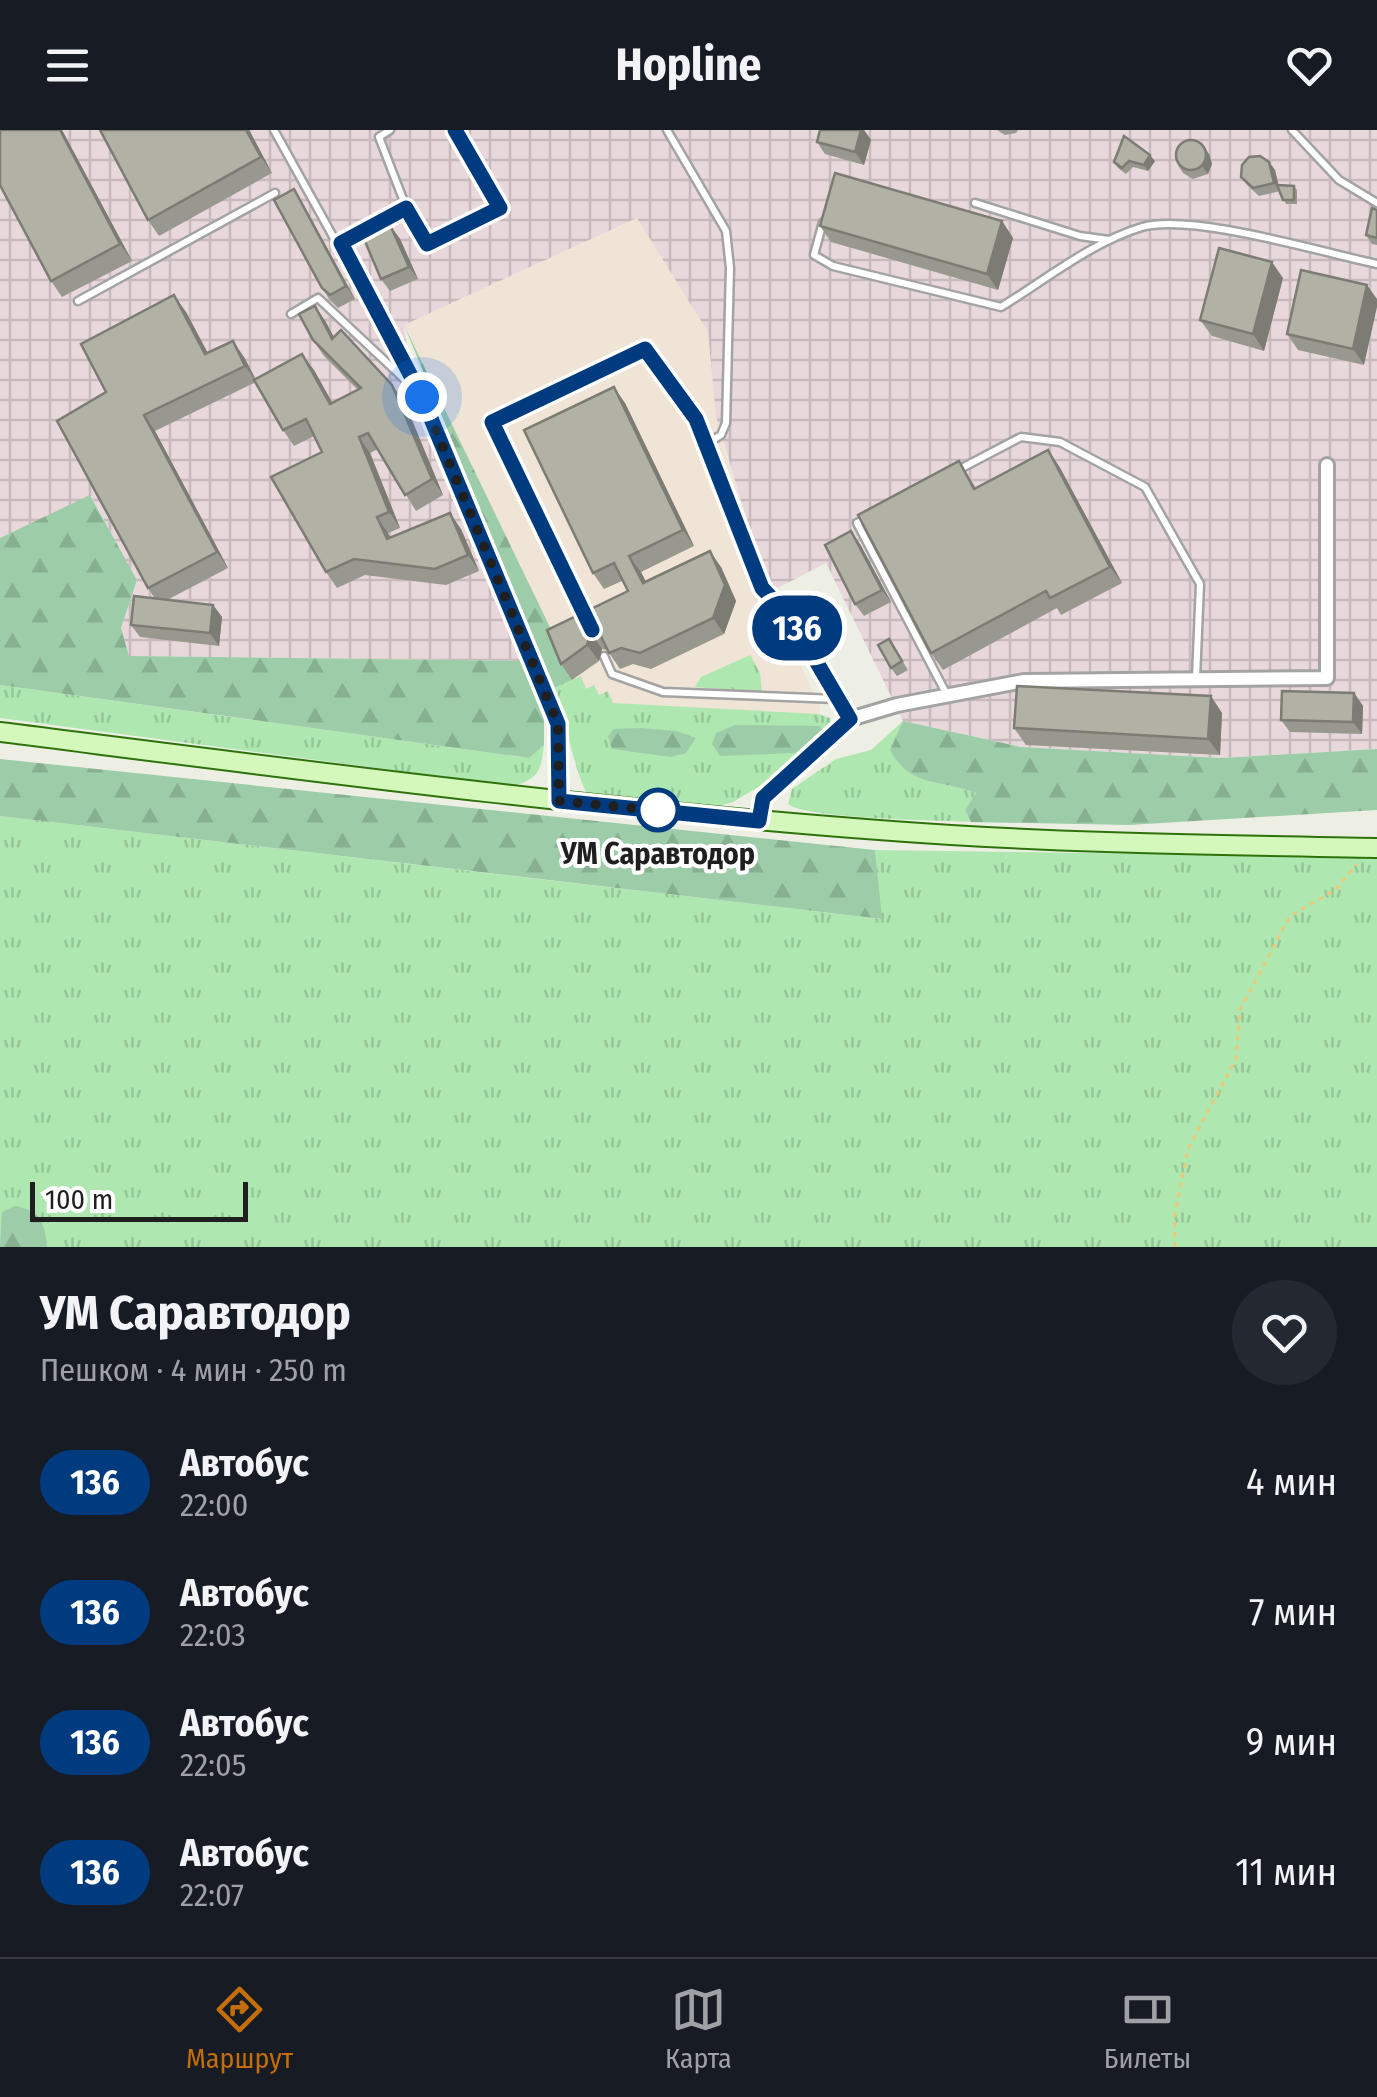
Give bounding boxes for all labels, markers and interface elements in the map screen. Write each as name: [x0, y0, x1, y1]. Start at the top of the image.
icon: menu: [40, 38, 95, 93]
text: Hopline: [616, 38, 761, 92]
icon: heart: [1282, 38, 1337, 93]
your location: [397, 372, 447, 422]
line badge: 136: [740, 596, 854, 660]
text: 136: [772, 607, 822, 649]
marker: УМ Саравтодор: [637, 789, 679, 831]
place label: УМ Саравтодор: [560, 836, 755, 872]
scale bar: [30, 1177, 248, 1222]
text: 100 m: [45, 1183, 113, 1216]
button: heart: [1232, 1280, 1337, 1385]
text: УМ Саравтодор: [40, 1284, 351, 1342]
text: Пешком · 4 мин · 250 m: [40, 1351, 347, 1389]
text: Автобус: [180, 1440, 309, 1486]
text: 4 мин: [1246, 1459, 1337, 1505]
text: 136: [70, 1461, 120, 1503]
text: 22:00: [180, 1486, 248, 1524]
text: Автобус: [180, 1570, 309, 1616]
text: 7 мин: [1249, 1589, 1337, 1635]
text: 136: [70, 1591, 120, 1633]
text: 22:03: [180, 1616, 246, 1654]
text: Автобус: [180, 1700, 309, 1746]
text: 9 мин: [1246, 1719, 1337, 1765]
text: 136: [70, 1721, 120, 1763]
text: 22:05: [180, 1746, 246, 1784]
text: Автобус: [180, 1830, 309, 1876]
text: 11 мин: [1235, 1849, 1337, 1895]
text: 136: [70, 1851, 120, 1893]
text: 22:07: [180, 1876, 244, 1914]
tab: Маршрут: [186, 1982, 293, 2075]
tab: Карта: [665, 1982, 732, 2075]
tab: Билеты: [1104, 1982, 1191, 2075]

